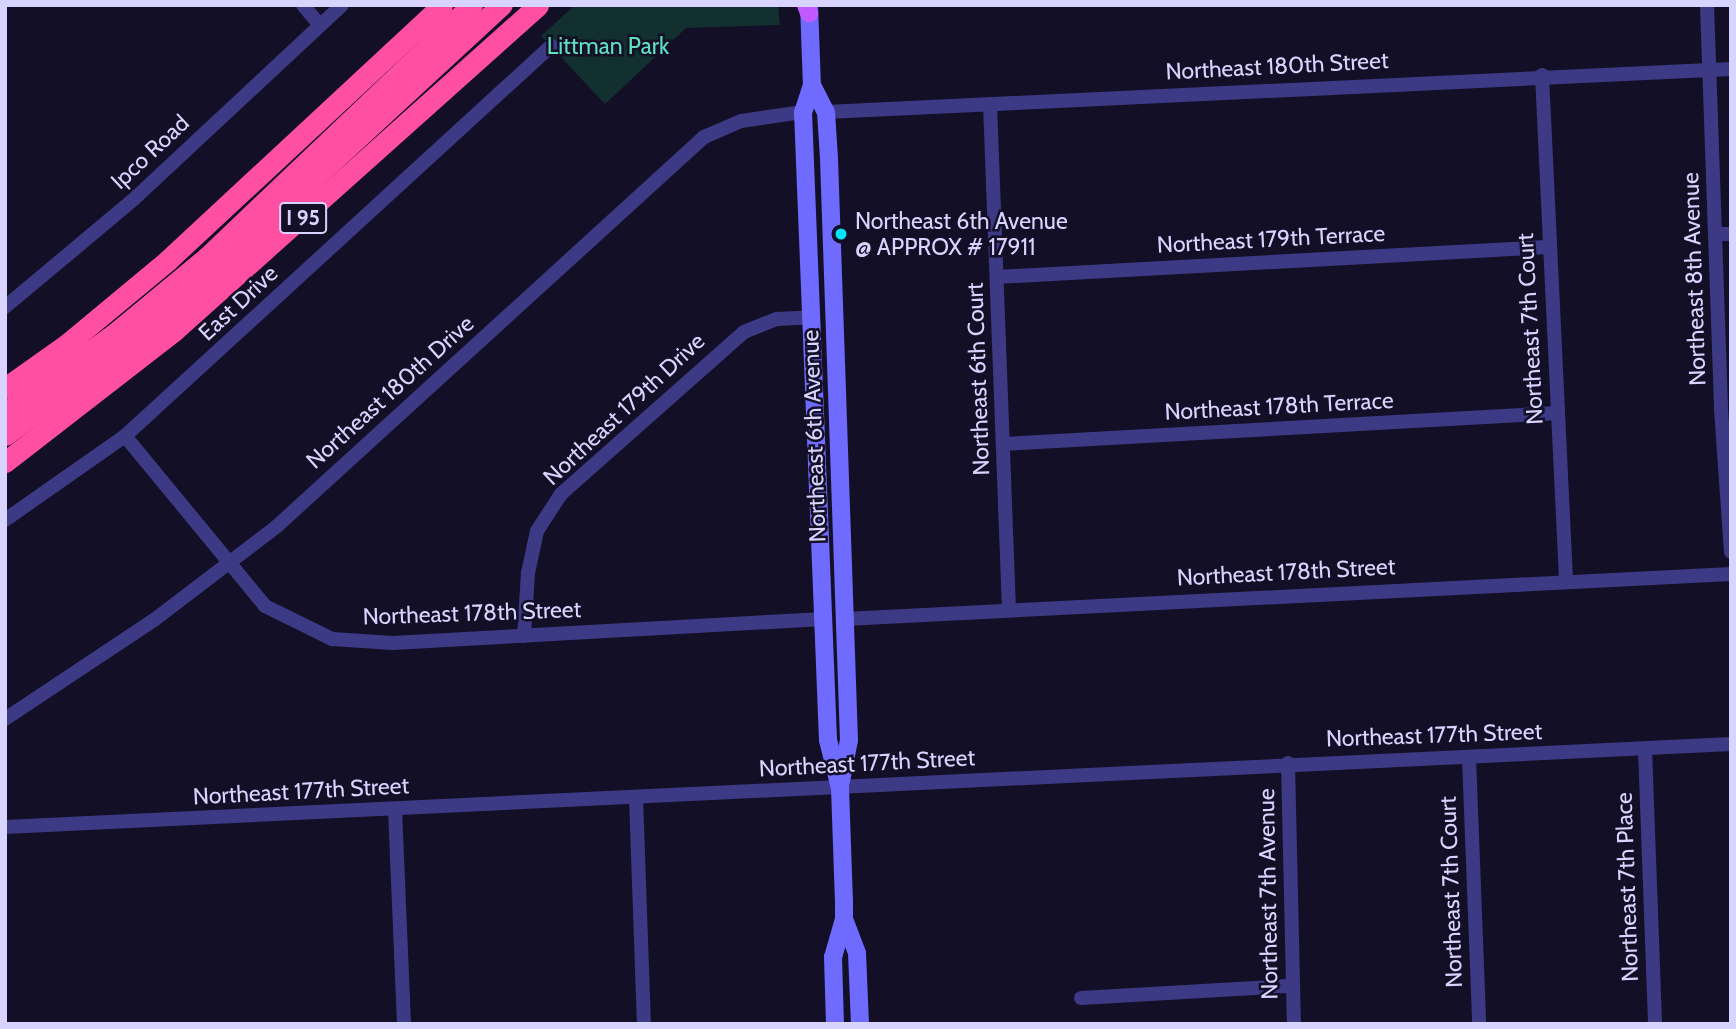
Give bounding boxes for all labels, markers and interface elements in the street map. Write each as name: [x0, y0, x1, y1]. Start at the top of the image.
park label: Littman Park: [547, 32, 669, 60]
street label: Northeast 180th Street: [1165, 46, 1389, 86]
street label: Ipco Road: [105, 109, 195, 195]
street label: Northeast 8th Avenue: [1676, 172, 1712, 386]
road number: I 95: [278, 200, 328, 235]
place label: Northeast 6th Avenue @ APPROX # 17911: [855, 207, 1068, 261]
street label: Northeast 179th Terrace: [1156, 219, 1386, 259]
marker: Northeast 6th Avenue @ APPROX # 17911: [833, 226, 849, 242]
street label: Northeast 7th Court: [1511, 233, 1549, 425]
street label: East Drive: [193, 260, 283, 346]
street label: Northeast 6th Court: [961, 282, 995, 476]
street label: Northeast 180th Drive: [301, 310, 479, 474]
street label: Northeast 179th Drive: [538, 327, 710, 491]
street label: Northeast 6th Avenue: [796, 329, 832, 543]
street label: Northeast 178th Terrace: [1164, 386, 1394, 426]
street label: Northeast 178th Street: [1176, 552, 1396, 592]
street label: Northeast 178th Street: [362, 595, 582, 631]
street label: Northeast 177th Street: [1325, 717, 1543, 753]
street label: Northeast 177th Street: [758, 744, 976, 782]
street label: Northeast 177th Street: [192, 772, 410, 810]
street label: Northeast 7th Avenue: [1252, 788, 1284, 1000]
street label: Northeast 7th Place: [1610, 792, 1644, 982]
street label: Northeast 7th Court: [1434, 796, 1468, 988]

